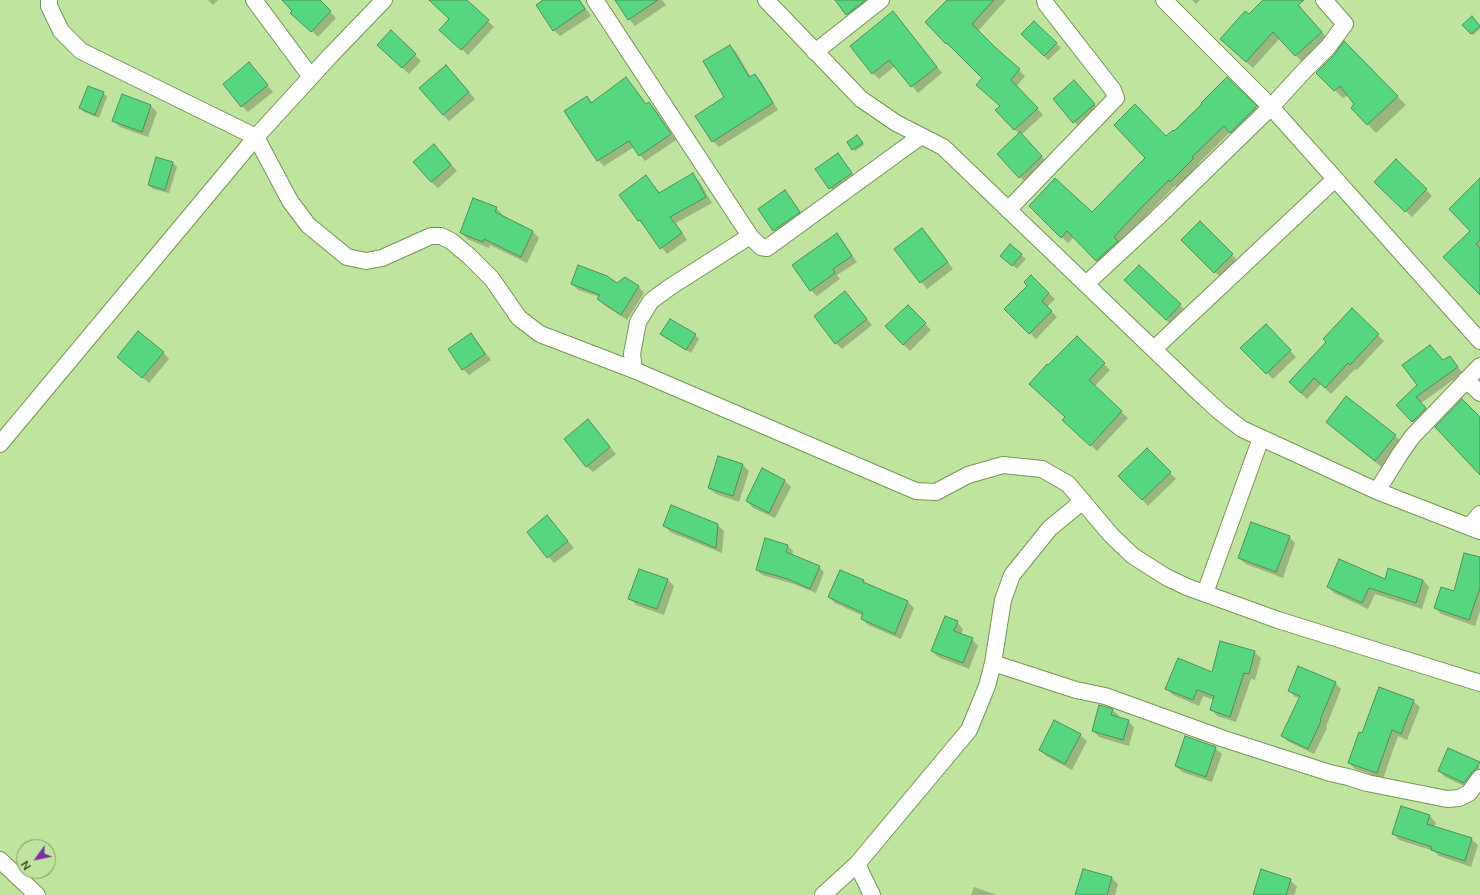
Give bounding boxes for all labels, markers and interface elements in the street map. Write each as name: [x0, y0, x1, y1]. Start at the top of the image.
north arrow: [16, 839, 56, 879]
text: N: [18, 858, 35, 873]

